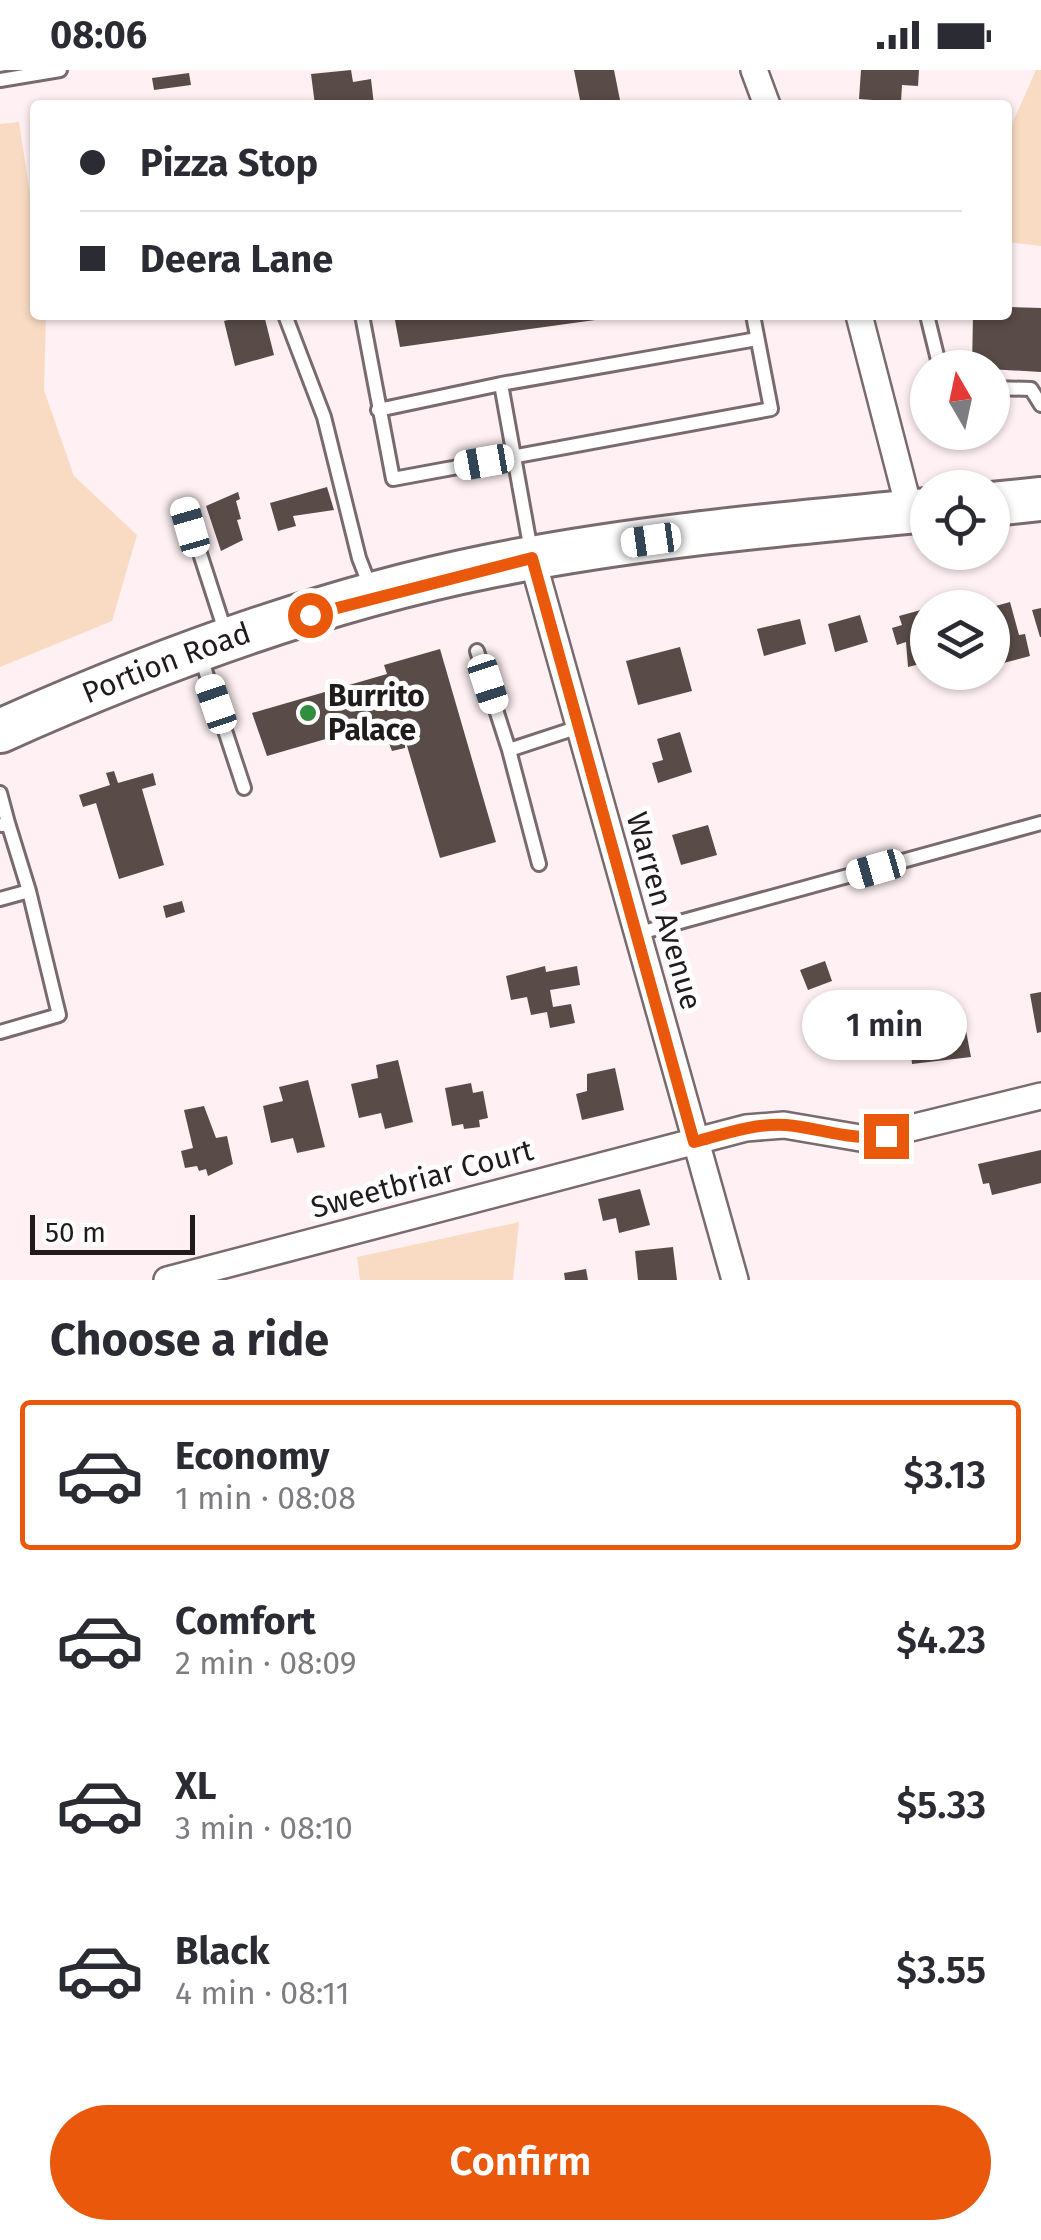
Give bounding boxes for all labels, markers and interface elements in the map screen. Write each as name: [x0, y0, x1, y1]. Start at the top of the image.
text: 08:06: [50, 12, 147, 58]
text: Pizza Stop: [140, 140, 318, 186]
text: Deera Lane: [140, 236, 333, 282]
north arrow: [910, 350, 1010, 450]
map controls: [910, 350, 1010, 690]
car: [452, 442, 516, 482]
button: locate: [910, 470, 1010, 570]
car: [167, 494, 213, 560]
car: [619, 521, 683, 559]
button: layers: [910, 590, 1010, 690]
route start: [288, 593, 333, 638]
street label: Portion Road: [77, 615, 255, 711]
car: [464, 651, 512, 717]
car: [192, 671, 240, 737]
place label: Burrito Palace: [328, 678, 425, 748]
marker: Burrito Palace: [297, 702, 319, 724]
street label: Warren Avenue: [619, 808, 709, 1014]
car: [843, 846, 909, 892]
callout: 1 min: [804, 991, 968, 1061]
text: 1 min: [846, 1006, 923, 1044]
route end: [864, 1114, 909, 1159]
street label: Sweetbriar Court: [307, 1132, 537, 1226]
scale bar: [30, 1210, 195, 1254]
text: 50 m: [45, 1216, 106, 1249]
text: Choose a ride: [50, 1313, 329, 1367]
icon: car: [55, 1430, 145, 1520]
text: Economy: [175, 1433, 330, 1479]
text: $3.13: [904, 1452, 986, 1498]
text: 1 min · 08:08: [175, 1479, 356, 1517]
icon: car: [55, 1595, 145, 1685]
text: Comfort: [175, 1598, 316, 1644]
text: $4.23: [896, 1617, 986, 1663]
text: 2 min · 08:09: [175, 1644, 357, 1682]
icon: car: [55, 1760, 145, 1850]
text: XL: [175, 1763, 217, 1809]
text: $5.33: [896, 1782, 986, 1828]
text: 3 min · 08:10: [175, 1809, 353, 1847]
icon: car: [55, 1925, 145, 2015]
text: Black: [175, 1928, 270, 1974]
text: $3.55: [896, 1947, 986, 1993]
text: 4 min · 08:11: [175, 1974, 350, 2012]
button: Confirm: [50, 2105, 991, 2220]

